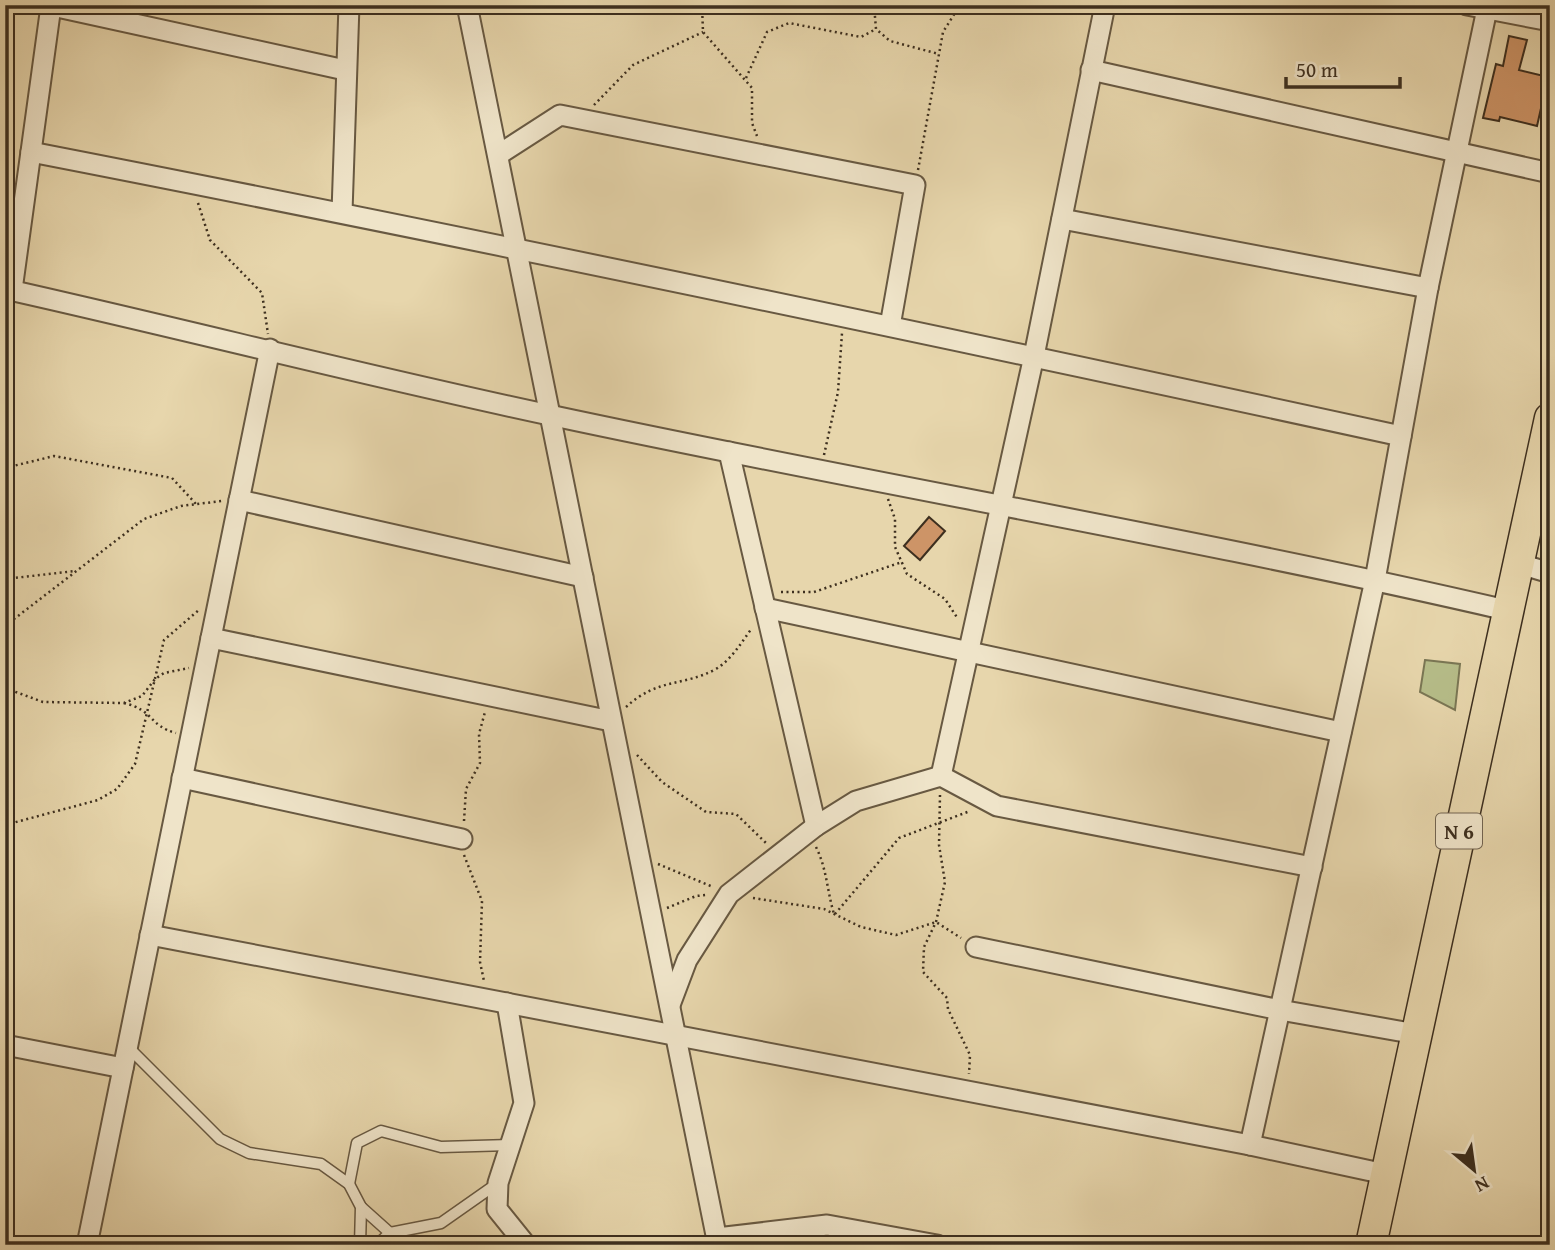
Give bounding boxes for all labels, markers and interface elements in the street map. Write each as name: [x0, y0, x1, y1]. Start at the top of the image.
scale bar: [1286, 46, 1399, 90]
text: 50 m: [1296, 54, 1338, 85]
road number: N 6: [1436, 814, 1482, 848]
north arrow: [1440, 1134, 1510, 1204]
text: N: [1470, 1170, 1495, 1200]

